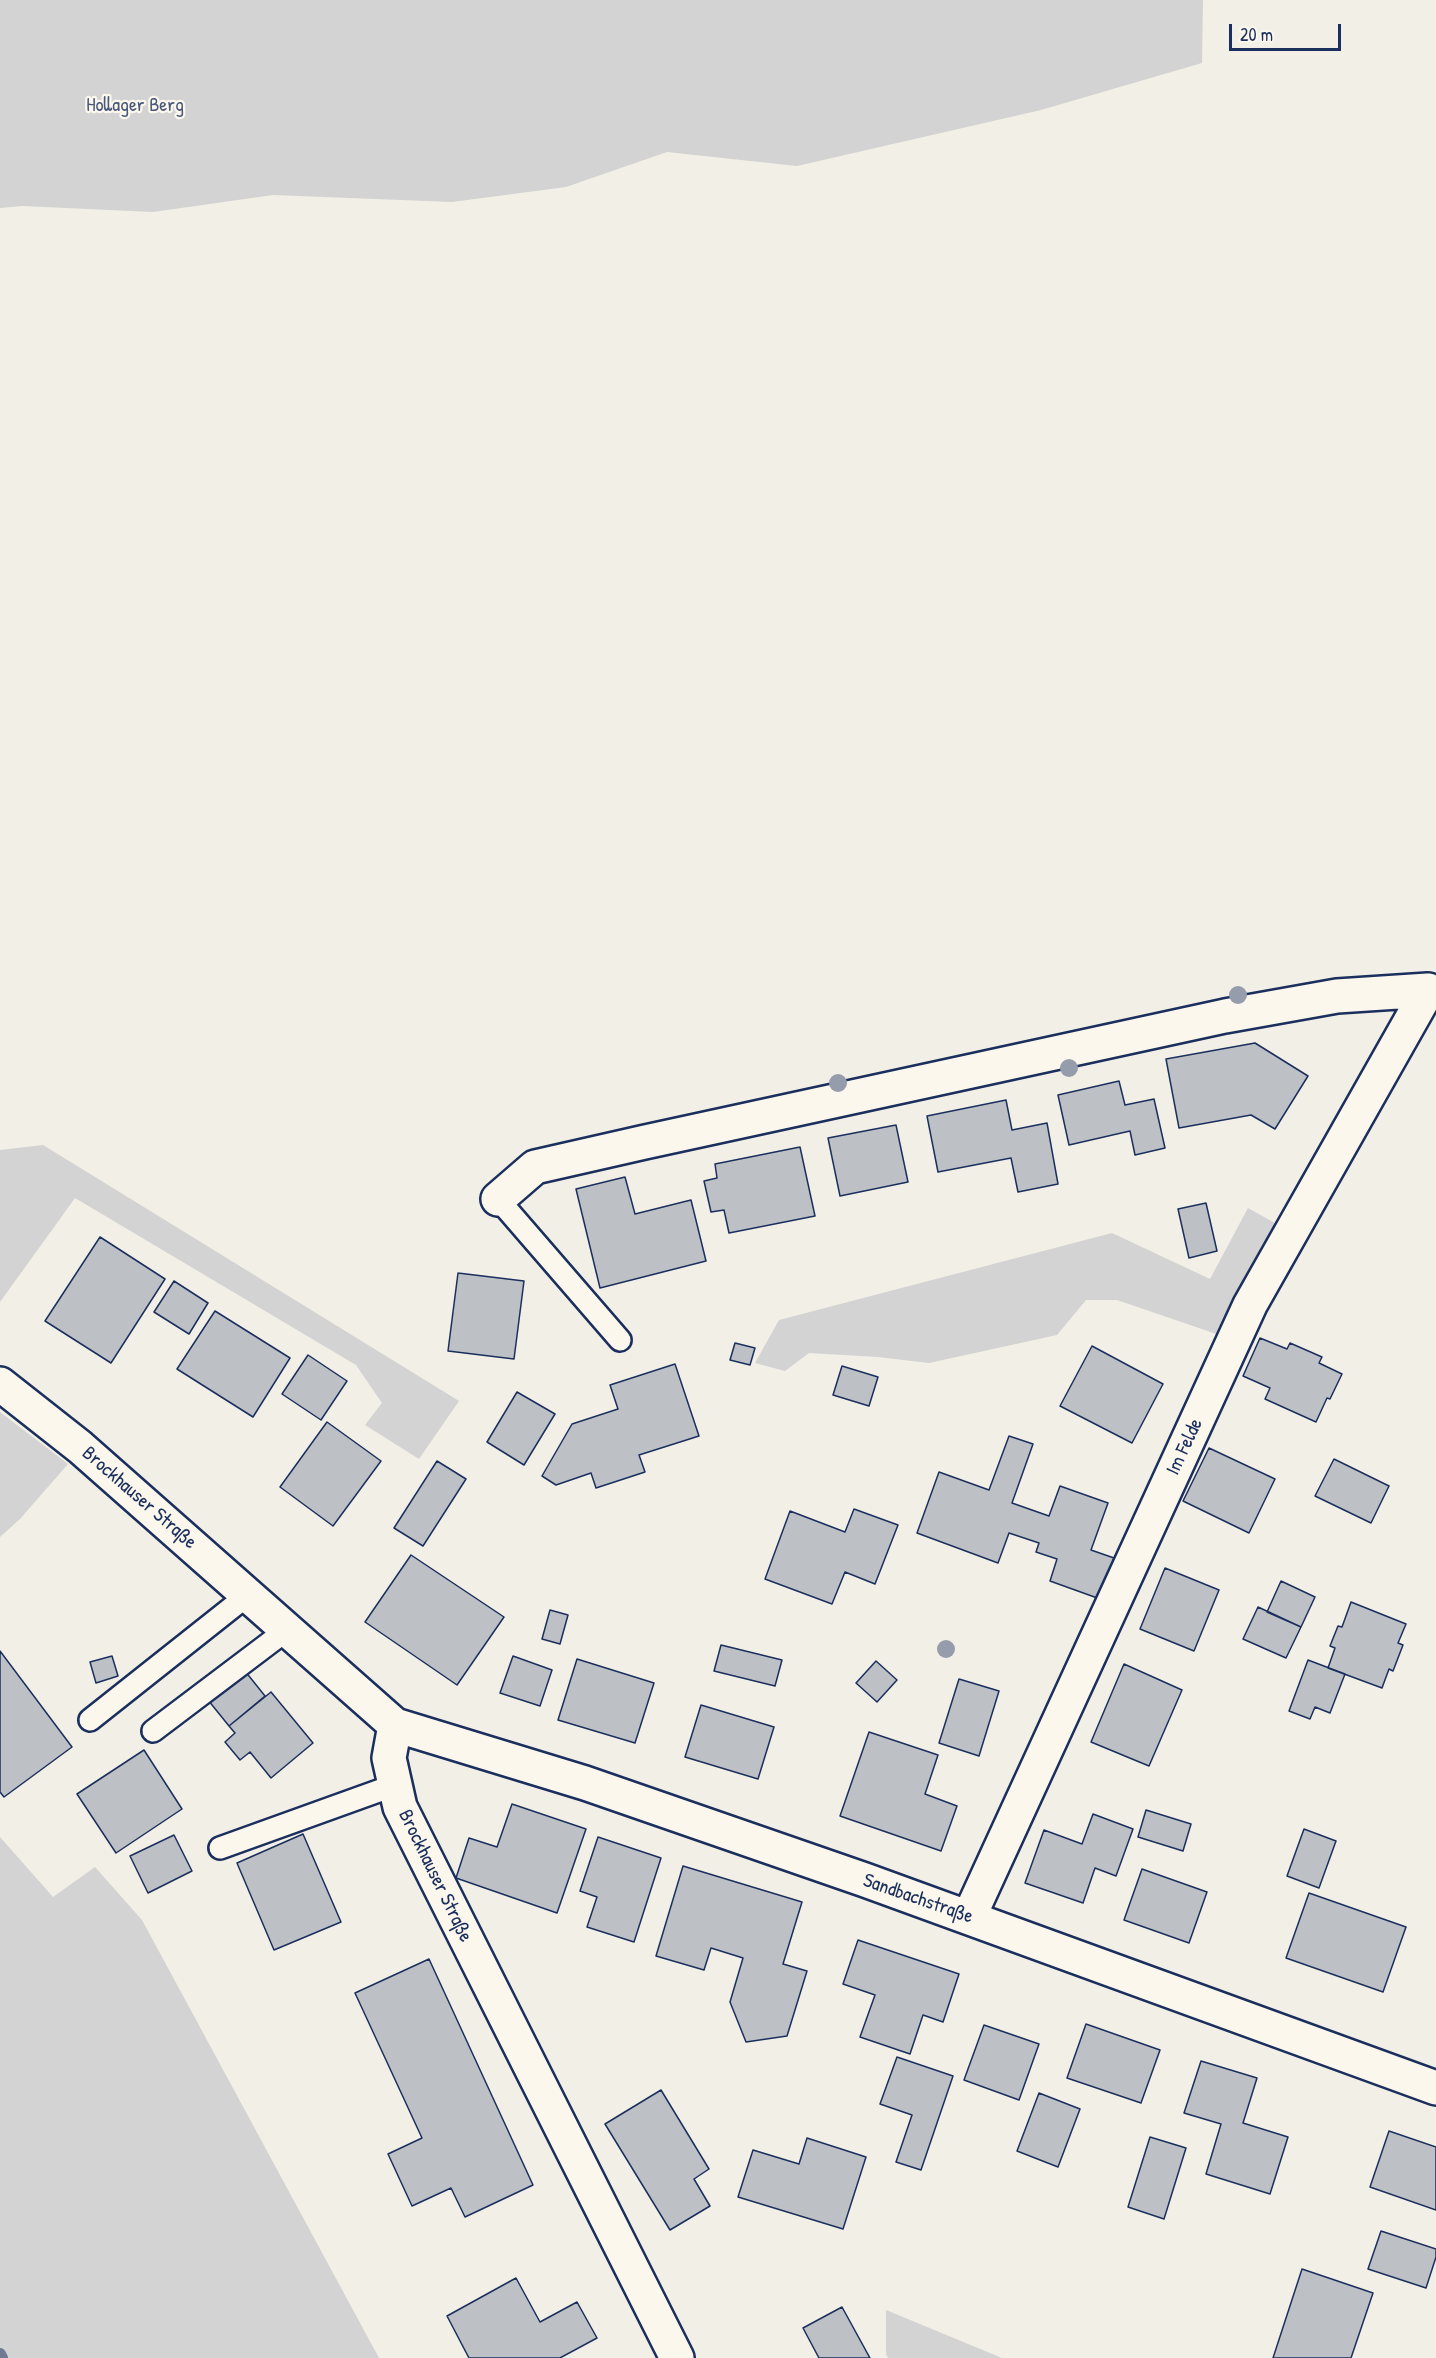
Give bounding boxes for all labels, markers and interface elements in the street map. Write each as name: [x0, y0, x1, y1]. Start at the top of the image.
scale bar: [1232, 12, 1344, 50]
text: 20 m: [1240, 22, 1273, 47]
park label: Hollager Berg: [86, 94, 184, 118]
street label: Im Felde: [1162, 1415, 1208, 1479]
street label: Brockhauser Straße: [77, 1442, 201, 1554]
street label: Brockhauser Straße: [393, 1806, 477, 1946]
street label: Sandbachstraße: [860, 1869, 976, 1929]

